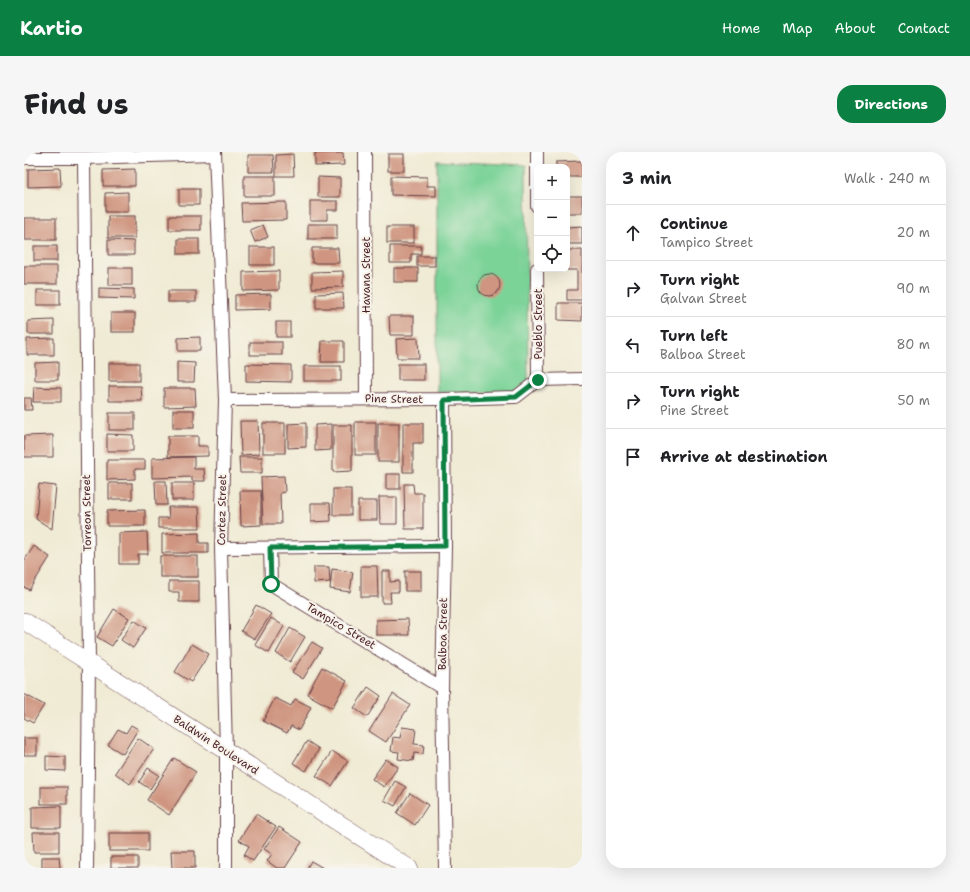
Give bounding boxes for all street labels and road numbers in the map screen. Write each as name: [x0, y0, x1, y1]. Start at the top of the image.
street label: Havana Street: [359, 237, 374, 313]
street label: Pueblo Street: [531, 288, 546, 359]
street label: Pine Street: [365, 391, 423, 407]
street label: Torreon Street: [79, 474, 95, 552]
street label: Cortez Street: [214, 474, 230, 546]
street label: Balboa Street: [435, 597, 451, 670]
street label: Tampico Street: [303, 599, 379, 653]
street label: Baldwin Boulevard: [170, 712, 262, 778]

